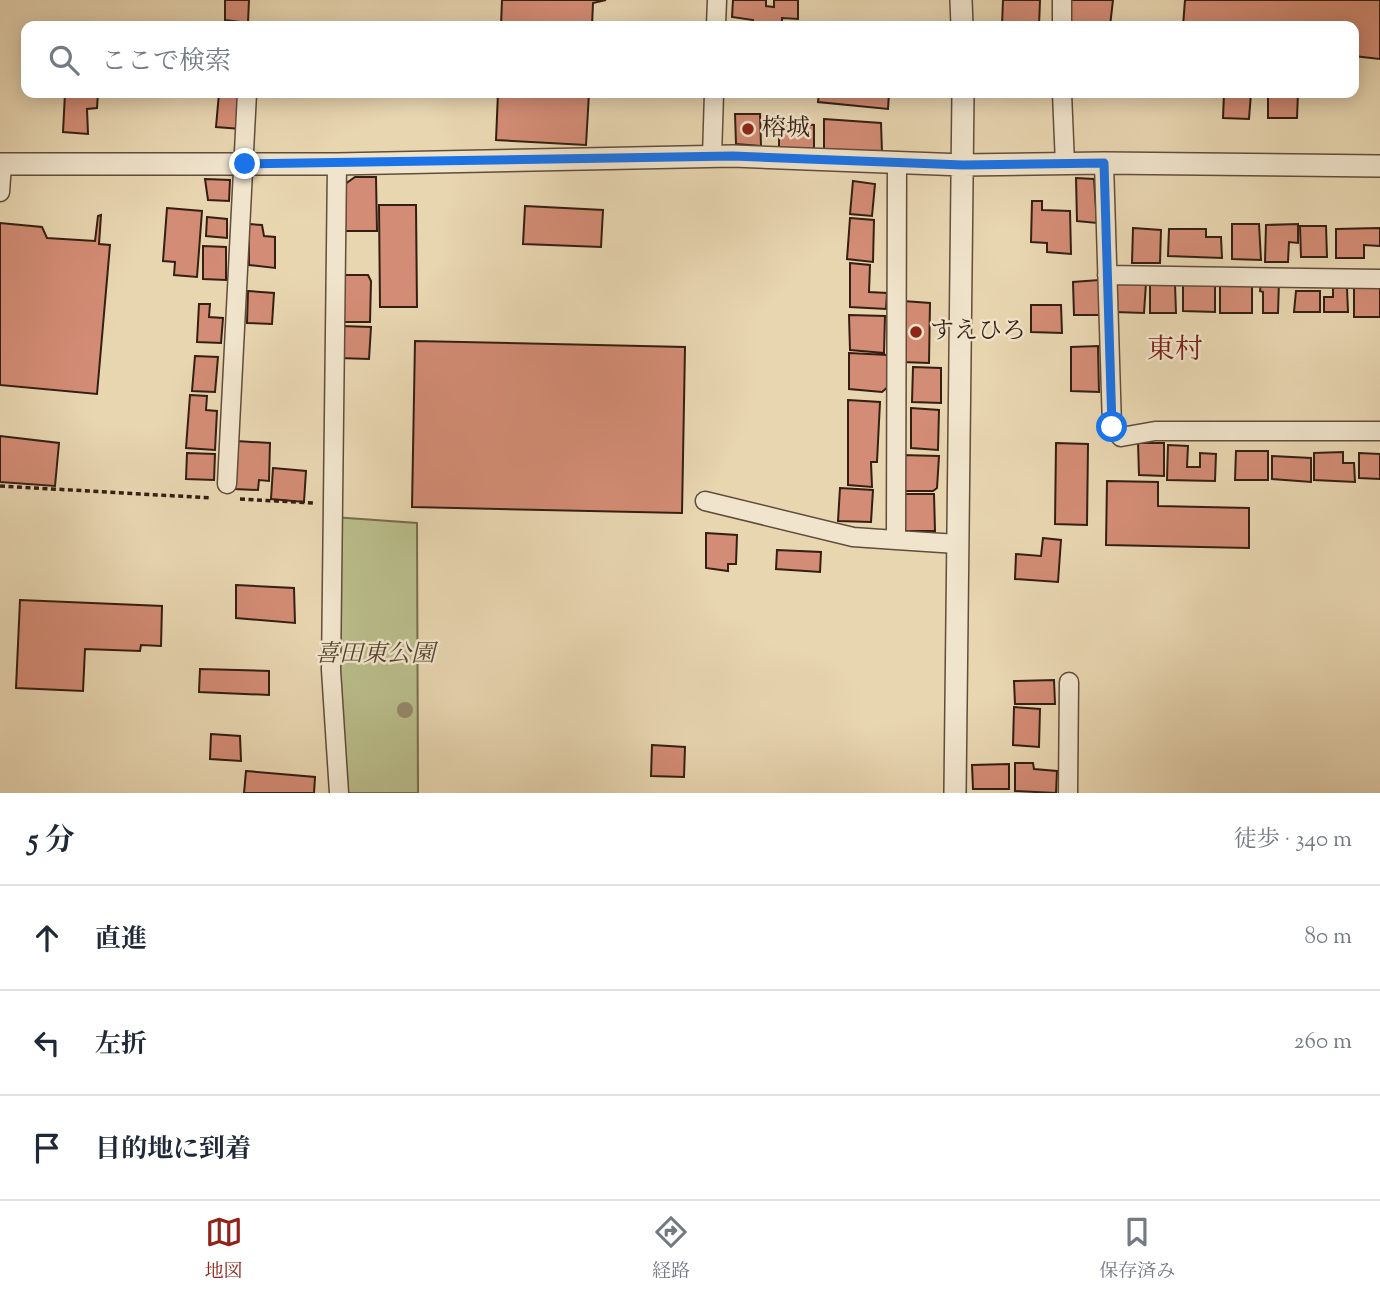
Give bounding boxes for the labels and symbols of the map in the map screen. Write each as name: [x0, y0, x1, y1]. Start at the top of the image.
place label: 榕城: [762, 112, 810, 146]
marker: 榕城: [740, 121, 756, 137]
route end: [229, 148, 260, 179]
place label: すえひろ: [930, 315, 1026, 349]
marker: すえひろ: [908, 324, 924, 340]
district label: 東村: [1147, 331, 1203, 371]
route start: [1096, 411, 1127, 442]
park label: 喜田東公園: [315, 638, 439, 672]

